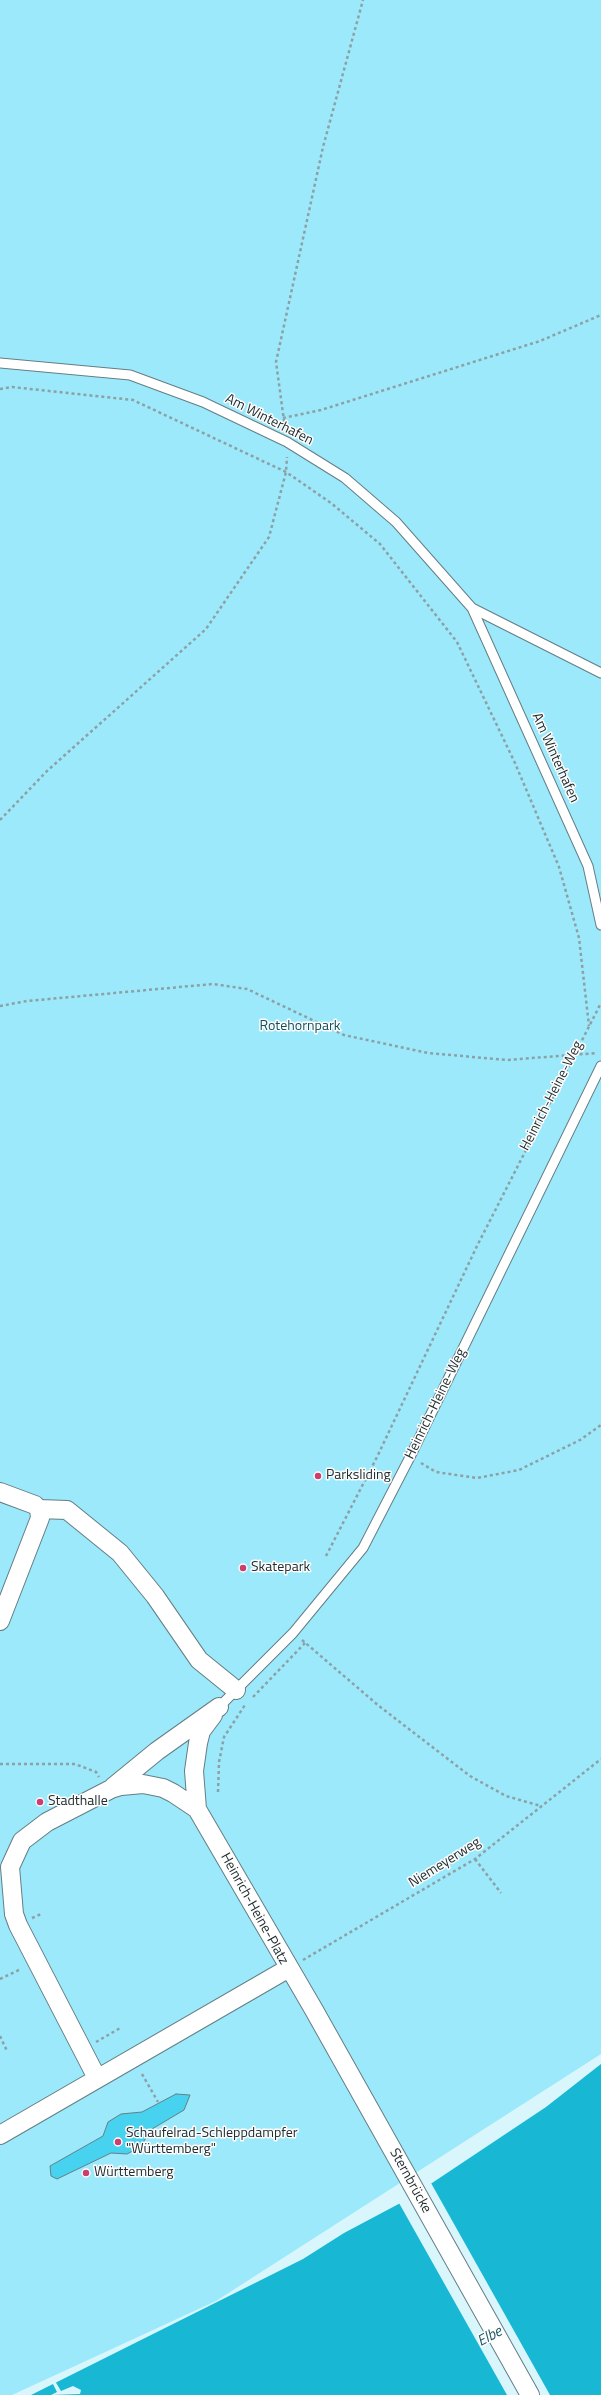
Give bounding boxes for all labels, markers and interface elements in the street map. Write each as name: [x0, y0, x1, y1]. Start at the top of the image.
street label: Am Winterhafen: [222, 391, 316, 449]
street label: Am Winterhafen: [528, 710, 582, 806]
park label: Rotehornpark: [259, 1019, 341, 1035]
street label: Heinrich-Heine-Weg: [517, 1038, 587, 1154]
street label: Heinrich-Heine-Weg: [402, 1346, 470, 1462]
place label: Parksliding: [326, 1468, 391, 1484]
marker: Parksliding: [313, 1471, 323, 1481]
place label: Skatepark: [251, 1560, 310, 1576]
marker: Skatepark: [238, 1563, 248, 1573]
place label: Stadthalle: [48, 1794, 108, 1810]
marker: Stadthalle: [35, 1797, 45, 1807]
street label: Niemeyerweg: [406, 1834, 484, 1892]
street label: Heinrich-Heine-Platz: [216, 1850, 292, 1968]
place label: Schaufelrad-Schleppdampfer "Württemberg": [126, 2126, 298, 2158]
marker: Schaufelrad-Schleppdampfer "Württemberg": [113, 2137, 123, 2147]
street label: Sternbrücke: [385, 2146, 435, 2216]
place label: Württemberg: [94, 2165, 173, 2181]
marker: Württemberg: [81, 2168, 91, 2178]
water label: Elbe: [475, 2323, 505, 2351]

